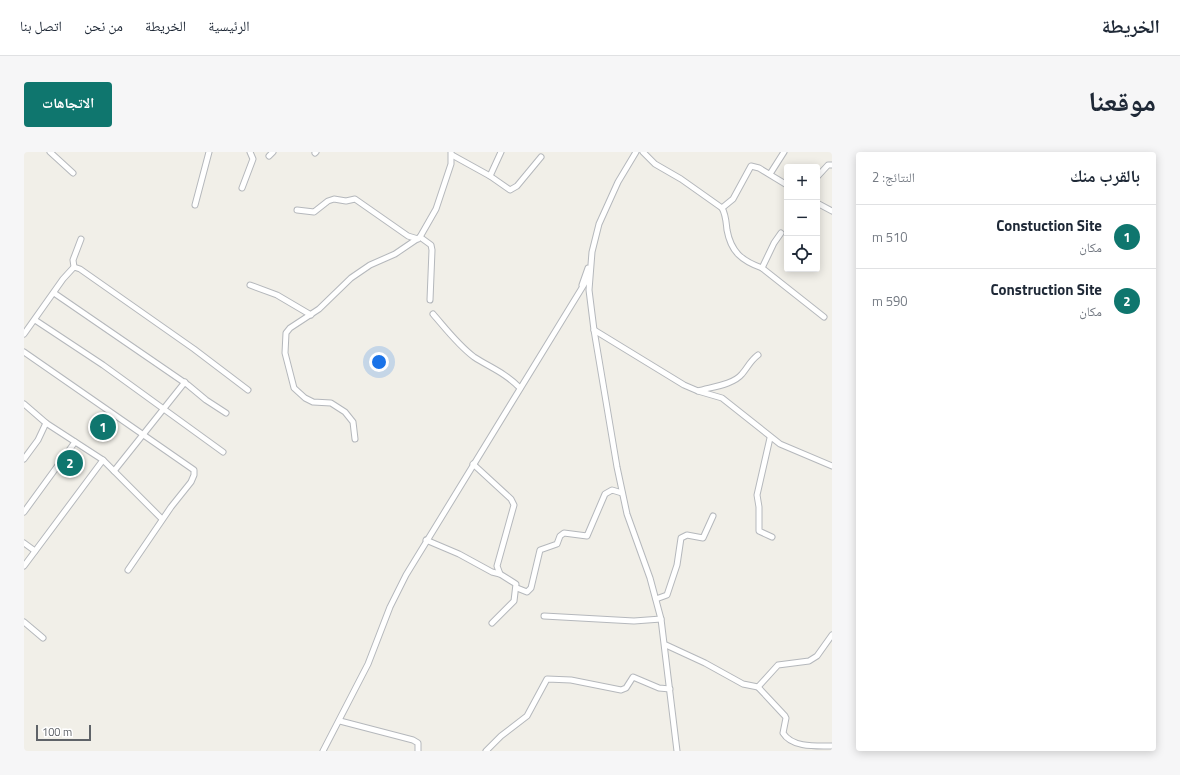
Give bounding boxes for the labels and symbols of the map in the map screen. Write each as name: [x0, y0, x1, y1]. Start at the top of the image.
your location: [369, 352, 389, 372]
pin: 1: [90, 412, 116, 442]
pin: 2: [57, 448, 83, 478]
scale bar: [36, 723, 91, 742]

